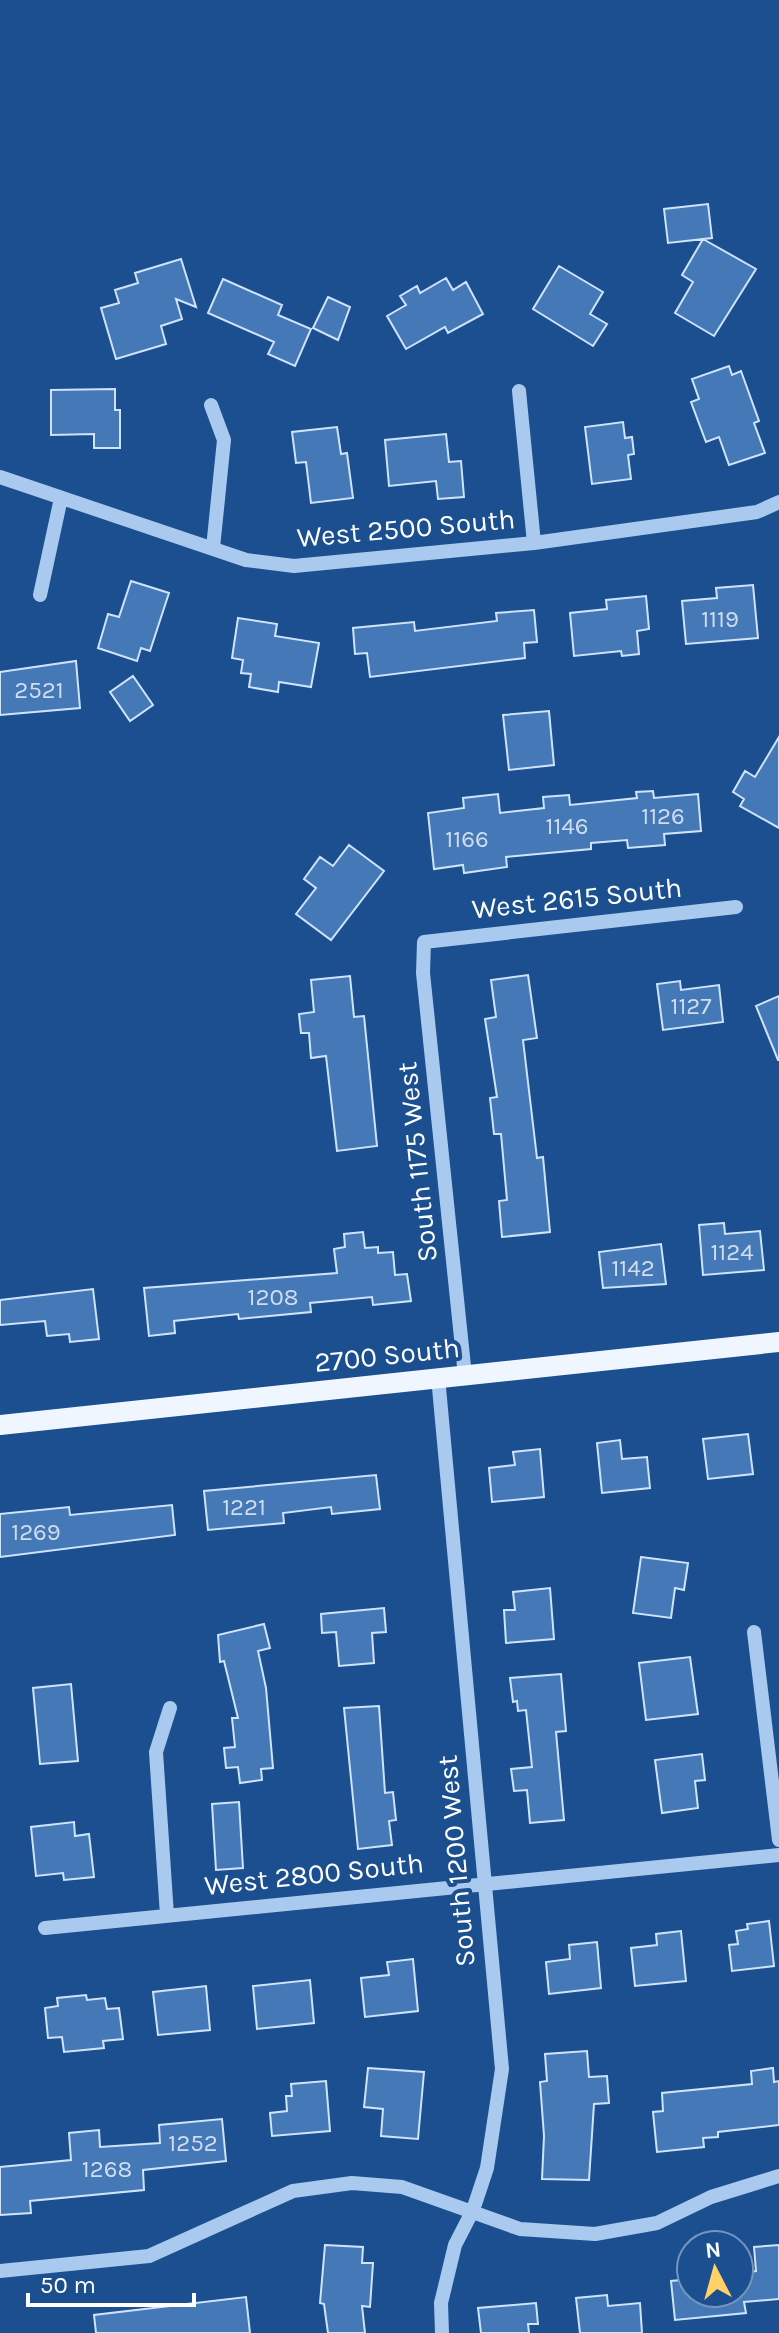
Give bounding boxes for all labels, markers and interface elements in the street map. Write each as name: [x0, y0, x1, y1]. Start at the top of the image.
street label: West 2500 South: [296, 502, 516, 554]
house number: 1119: [701, 605, 739, 633]
house number: 2521: [14, 676, 64, 704]
house number: 1126: [641, 802, 685, 830]
house number: 1146: [545, 812, 589, 840]
house number: 1166: [445, 825, 489, 853]
street label: West 2615 South: [470, 871, 684, 925]
house number: 1127: [670, 992, 712, 1020]
street label: South 1175 West: [390, 1060, 444, 1264]
house number: 1124: [710, 1238, 754, 1266]
house number: 1142: [611, 1254, 655, 1282]
house number: 1208: [248, 1283, 298, 1311]
street label: 2700 South: [313, 1331, 461, 1379]
house number: 1221: [222, 1493, 266, 1521]
house number: 1269: [11, 1518, 61, 1546]
street label: South 1200 West: [430, 1754, 482, 1968]
street label: West 2800 South: [203, 1846, 425, 1902]
house number: 1252: [168, 2129, 218, 2157]
house number: 1268: [82, 2155, 132, 2183]
north arrow: [675, 2229, 755, 2309]
text: N: [704, 2236, 722, 2264]
scale bar: [28, 2257, 194, 2307]
text: 50 m: [40, 2271, 96, 2299]

